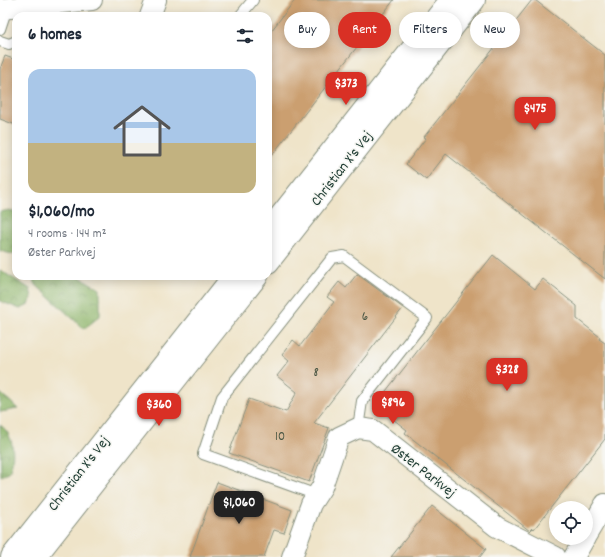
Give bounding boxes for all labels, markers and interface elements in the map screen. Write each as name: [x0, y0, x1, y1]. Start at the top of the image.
chip: Buy: [284, 12, 330, 48]
chip: Rent: [338, 12, 391, 48]
chip: Filters: [399, 12, 462, 48]
chip: New: [470, 12, 520, 48]
text: 6 homes: [28, 24, 82, 48]
icon: filters: [234, 25, 256, 47]
pin: $373: [322, 72, 370, 106]
text: $373: [334, 75, 358, 94]
icon: home: [106, 95, 178, 167]
pin: $475: [511, 97, 559, 131]
text: $475: [524, 100, 546, 119]
street label: Christian X's Vej: [306, 127, 379, 212]
text: $1,060/mo: [28, 201, 95, 225]
text: 4 rooms · 144 m²: [28, 225, 106, 244]
text: Øster Parkvej: [28, 244, 96, 263]
house number: 6: [362, 308, 368, 327]
pin: $328: [483, 358, 531, 392]
text: $328: [495, 361, 519, 380]
house number: 8: [313, 364, 319, 383]
pin: $896: [369, 391, 417, 425]
pin: $360: [135, 393, 183, 427]
text: $896: [381, 394, 405, 413]
text: $360: [146, 396, 172, 415]
house number: 10: [275, 428, 285, 447]
street label: Christian X's Vej: [43, 432, 116, 517]
street label: Øster Parkvej: [385, 439, 460, 504]
pin: $1,060: [206, 491, 272, 525]
text: $1,060: [223, 494, 255, 513]
map controls: [549, 501, 593, 545]
button: locate: [549, 501, 593, 545]

